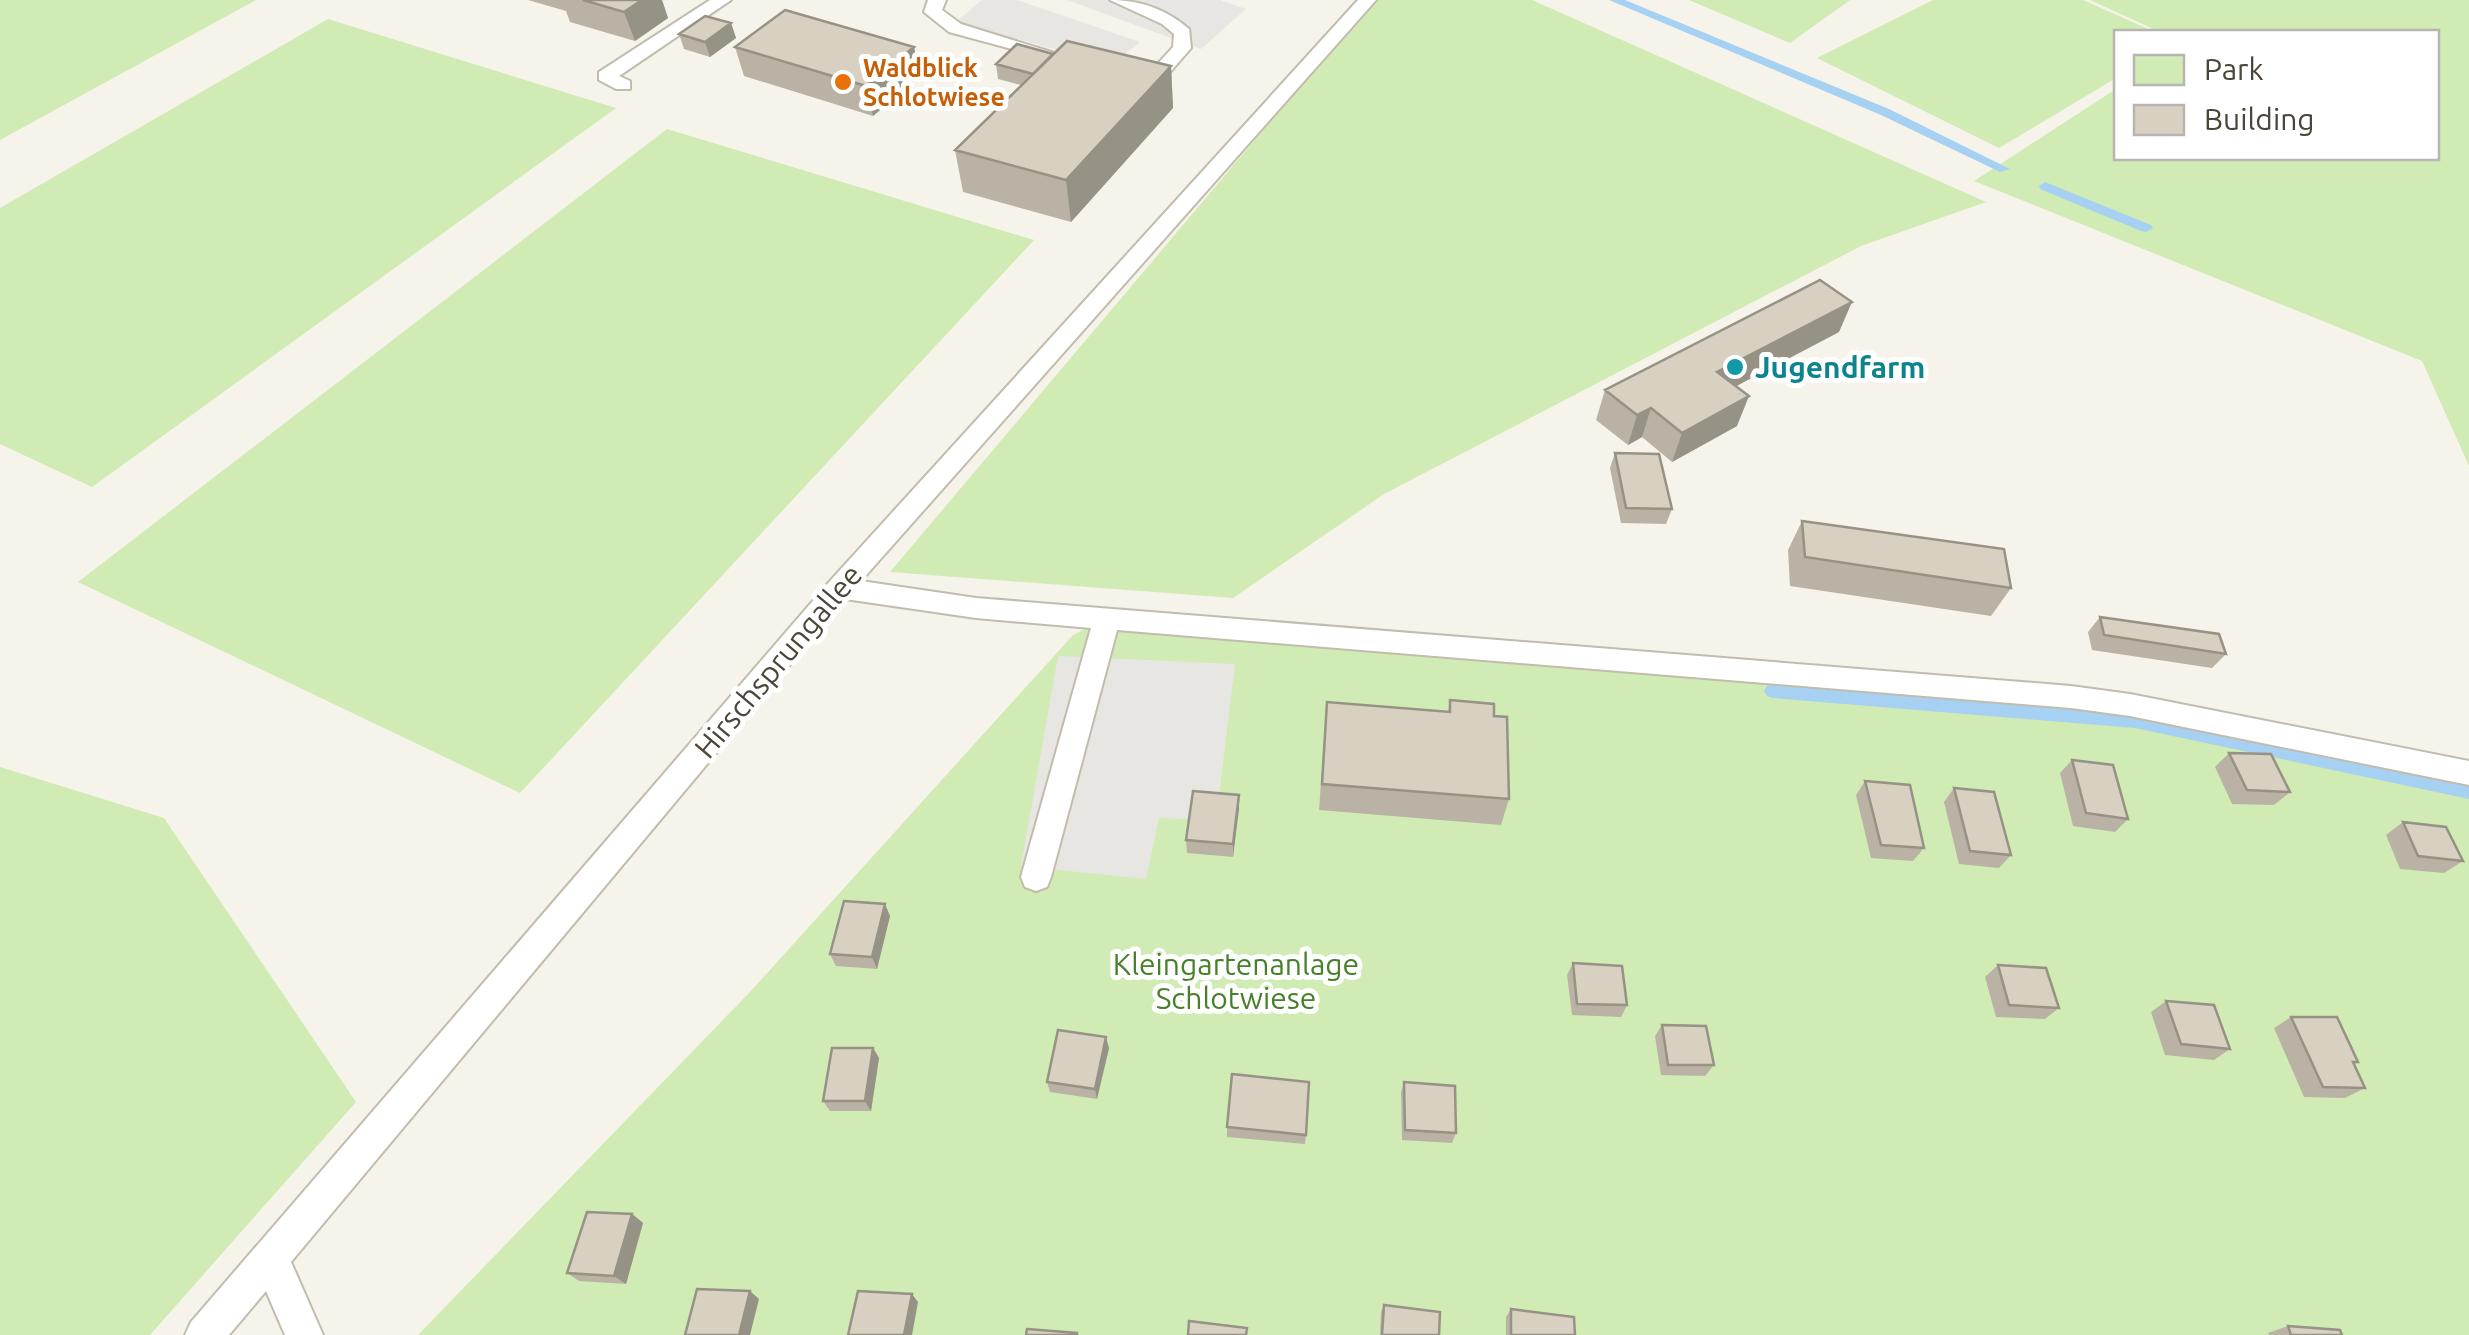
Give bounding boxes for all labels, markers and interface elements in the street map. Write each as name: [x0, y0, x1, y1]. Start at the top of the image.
legend: [2114, 30, 2439, 160]
text: Park: [2204, 52, 2264, 86]
place label: Waldblick Schlotwiese: [863, 54, 1005, 111]
marker: Waldblick Schlotwiese: [832, 71, 854, 93]
text: Building: [2204, 102, 2315, 136]
place label: Jugendfarm: [1755, 350, 1925, 384]
marker: Jugendfarm: [1724, 356, 1746, 378]
street label: Hirschsprungallee: [687, 558, 869, 764]
park label: Kleingartenanlage Schlotwiese: [1113, 947, 1359, 1015]

